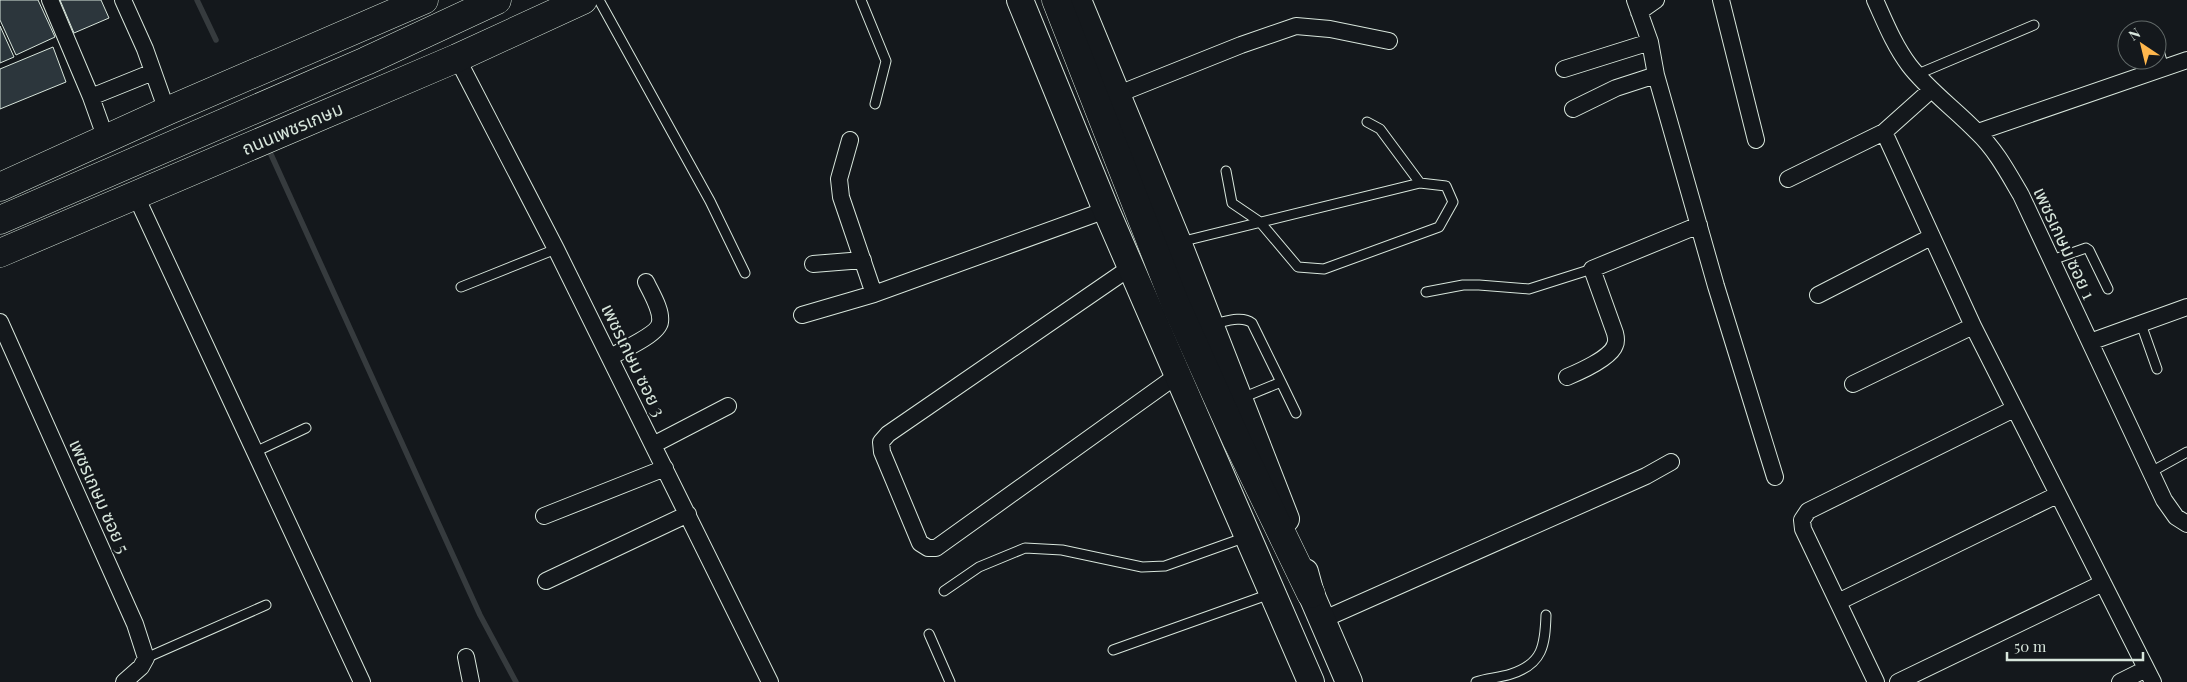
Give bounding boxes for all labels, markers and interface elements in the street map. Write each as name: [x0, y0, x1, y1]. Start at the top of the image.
north arrow: [2117, 20, 2167, 70]
text: N: [2125, 23, 2144, 45]
street label: ถนนเพชรเกษม: [238, 96, 346, 160]
street label: เพชรเกษม ซอย 1: [2028, 183, 2102, 303]
street label: เพชรเกษม ซอย 3: [596, 299, 672, 421]
street label: เพชรเกษม ซอย 5: [64, 435, 136, 557]
scale bar: [2007, 630, 2143, 662]
text: 50 m: [2014, 636, 2047, 656]

